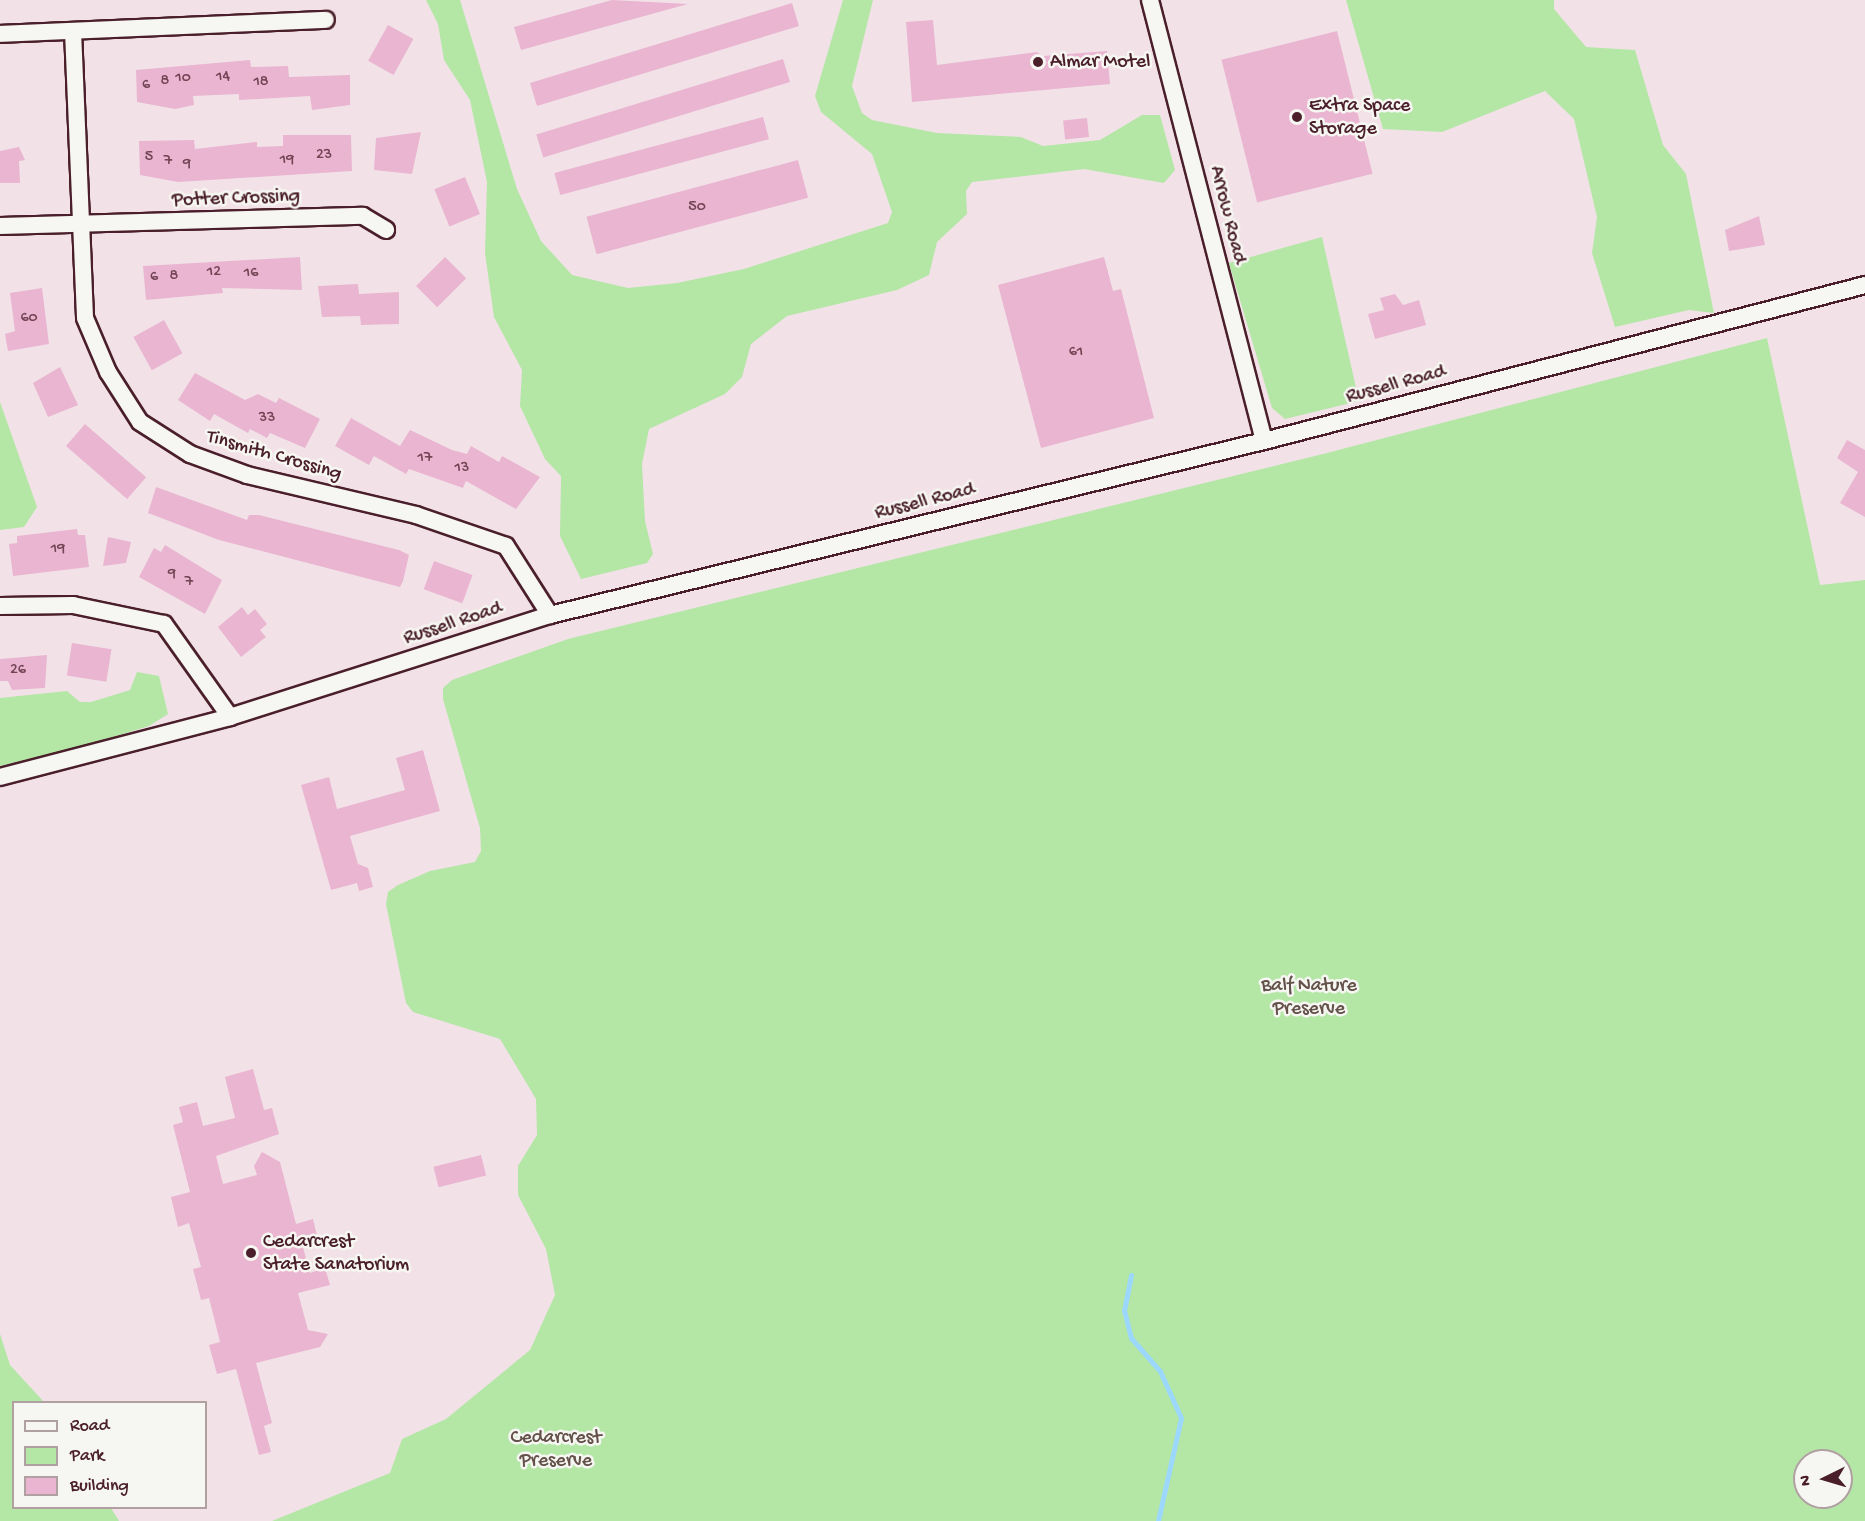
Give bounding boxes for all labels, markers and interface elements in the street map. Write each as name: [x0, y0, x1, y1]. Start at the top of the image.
place label: Almar Motel: [1050, 50, 1150, 74]
marker: Almar Motel: [1031, 55, 1045, 69]
house number: 14: [216, 68, 230, 88]
house number: 10: [175, 69, 191, 89]
house number: 8: [161, 72, 169, 92]
house number: 18: [253, 73, 269, 93]
house number: 6: [142, 76, 150, 96]
place label: Extra Space Storage: [1309, 94, 1410, 141]
marker: Extra Space Storage: [1290, 110, 1304, 124]
house number: 23: [316, 146, 332, 166]
house number: 5: [145, 148, 153, 168]
house number: 19: [280, 151, 294, 171]
house number: 7: [164, 152, 172, 172]
house number: 9: [183, 155, 191, 175]
street label: Arrow Road: [1203, 163, 1251, 267]
street label: Potter Crossing: [172, 185, 300, 213]
house number: 50: [688, 198, 706, 218]
house number: 12: [207, 263, 221, 283]
house number: 16: [244, 264, 258, 284]
house number: 8: [170, 267, 178, 287]
house number: 6: [150, 268, 158, 288]
house number: 60: [20, 309, 38, 329]
house number: 61: [1069, 343, 1083, 363]
street label: Russell Road: [1344, 360, 1448, 410]
house number: 33: [259, 409, 275, 429]
street label: Tinsmith Crossing: [204, 425, 344, 487]
house number: 17: [418, 449, 432, 469]
house number: 13: [455, 459, 469, 479]
street label: Russell Road: [873, 478, 977, 526]
house number: 19: [51, 540, 65, 560]
house number: 9: [168, 565, 176, 585]
house number: 7: [185, 573, 193, 593]
street label: Russell Road: [401, 597, 505, 651]
house number: 26: [10, 661, 26, 681]
park label: Balf Nature Preserve: [1261, 974, 1357, 1021]
place label: Cedarcrest State Sanatorium: [263, 1230, 409, 1277]
marker: Cedarcrest State Sanatorium: [244, 1246, 258, 1260]
legend: [12, 1401, 207, 1509]
text: Road: [70, 1416, 109, 1437]
park label: Cedarcrest Preserve: [511, 1427, 601, 1474]
text: Park: [70, 1446, 104, 1467]
north arrow: [1793, 1449, 1853, 1509]
text: N: [1797, 1474, 1816, 1486]
text: Building: [70, 1476, 129, 1497]

